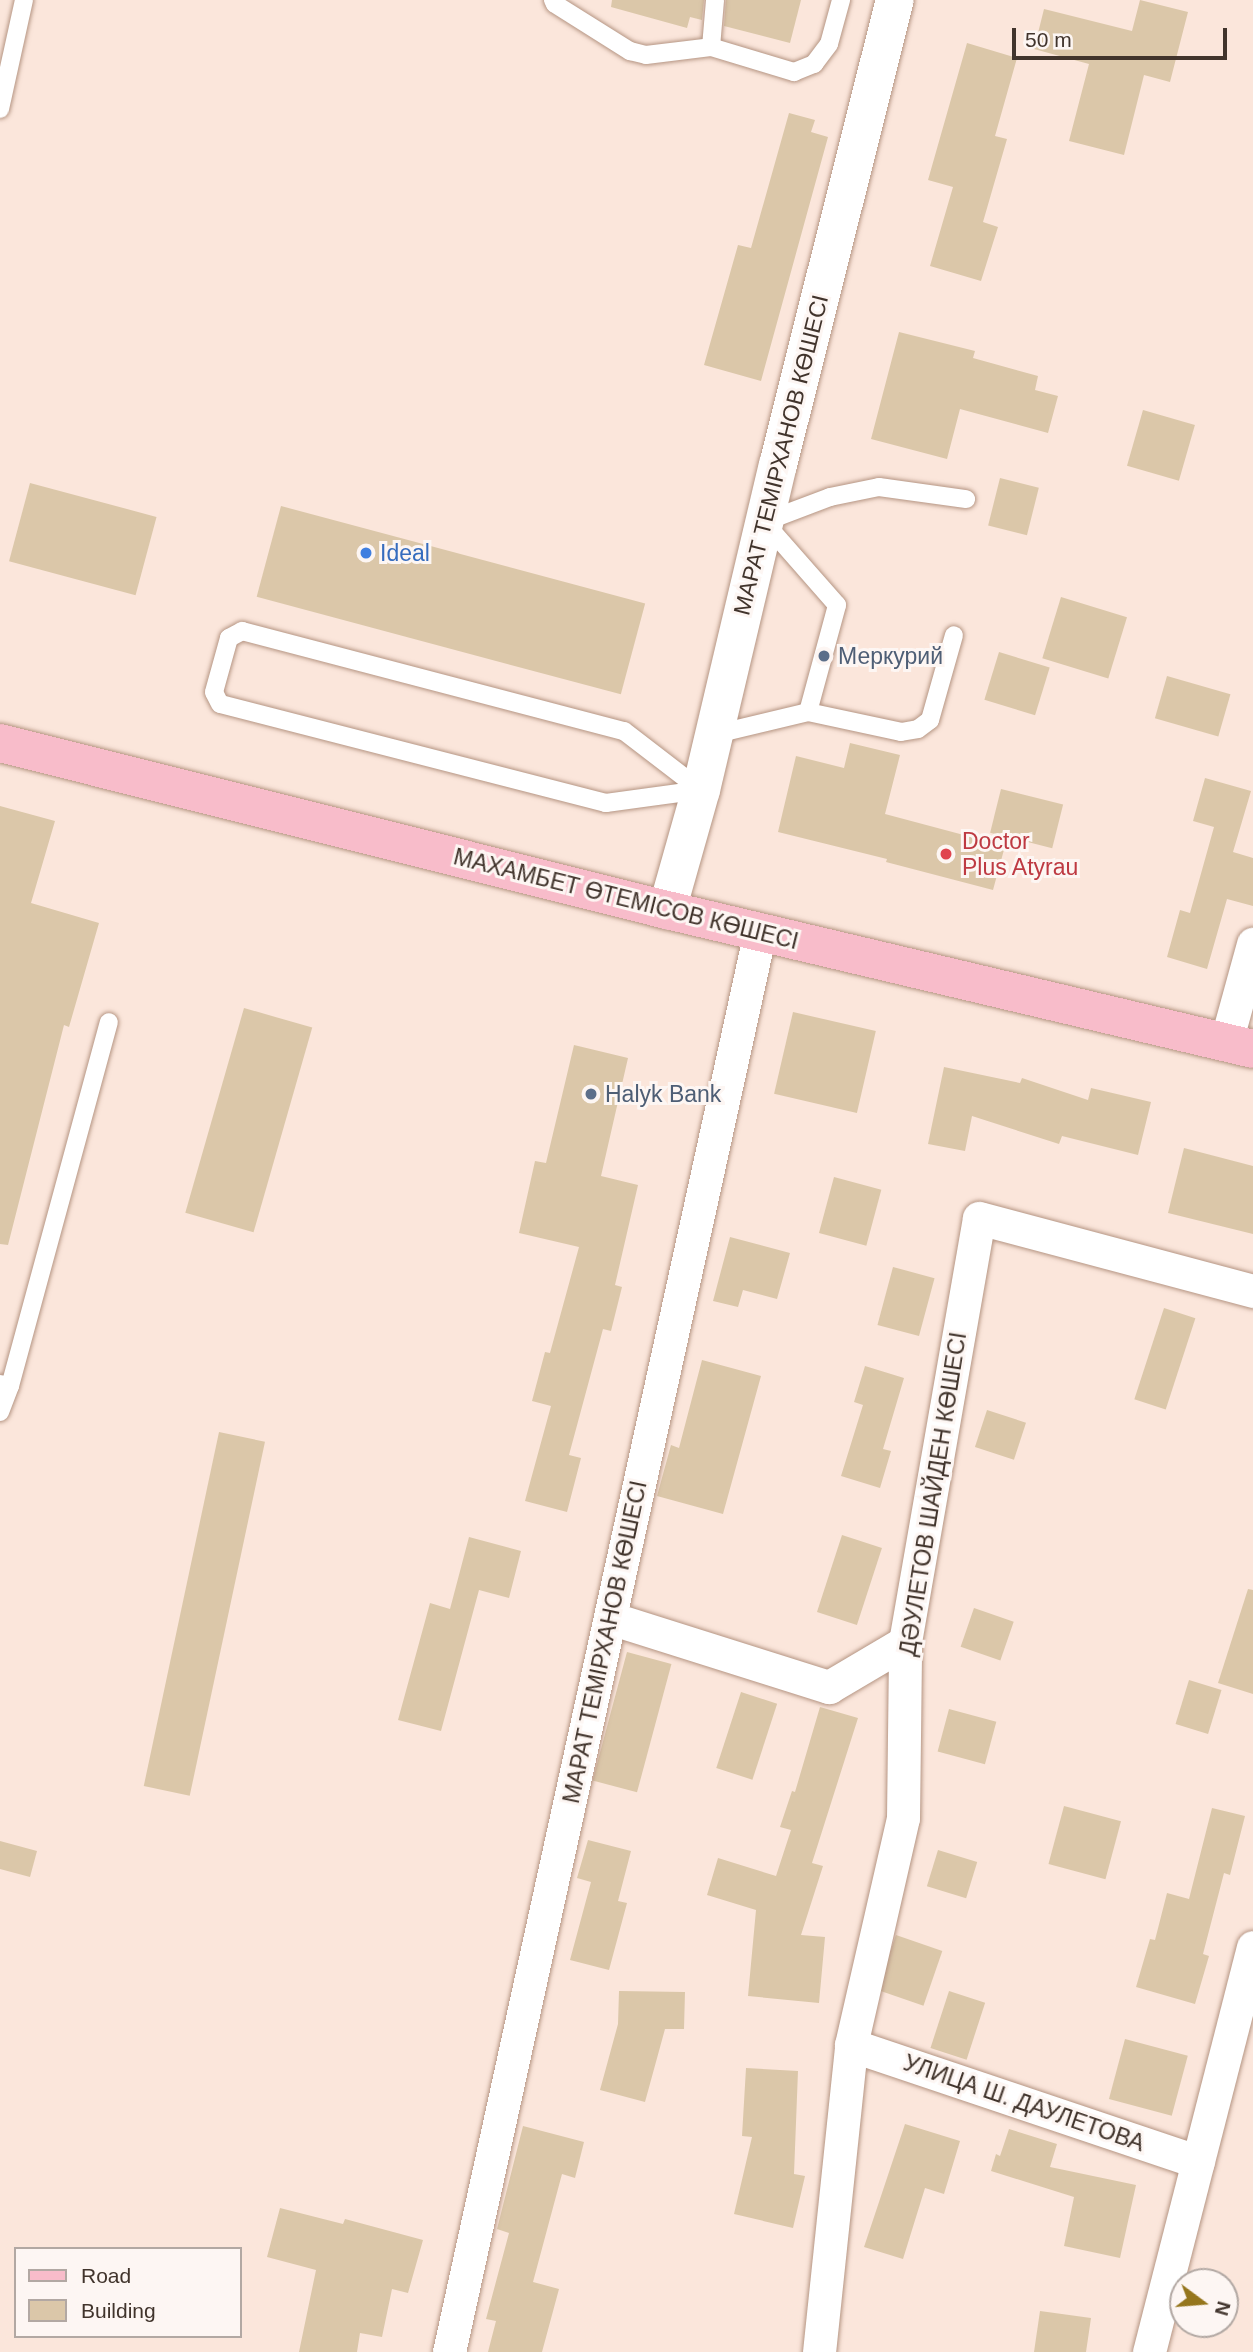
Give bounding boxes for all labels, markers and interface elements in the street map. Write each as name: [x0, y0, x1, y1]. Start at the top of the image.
scale bar: [1015, 14, 1230, 58]
text: 50 m: [1025, 28, 1072, 51]
street label: МАРАТ ТЕМІРХАНОВ КӨШЕСІ: [728, 292, 834, 618]
place label: Ideal: [380, 539, 430, 567]
marker: Ideal: [358, 545, 374, 561]
place label: Меркурий: [838, 642, 943, 670]
marker: Меркурий: [816, 648, 832, 664]
place label: Doctor Plus Atyrau: [962, 827, 1080, 881]
street label: МАХАМБЕТ ӨТЕМІСОВ КӨШЕСІ: [451, 843, 801, 955]
marker: Doctor Plus Atyrau: [936, 844, 956, 864]
place label: Halyk Bank: [605, 1080, 721, 1108]
marker: Halyk Bank: [583, 1086, 599, 1102]
street label: ДӘУЛЕТОВ ШАЙДЕН КӨШЕСІ: [894, 1330, 972, 1658]
street label: МАРАТ ТЕМІРХАНОВ КӨШЕСІ: [557, 1478, 653, 1806]
street label: УЛИЦА Ш. ДАУЛЕТОВА: [900, 2049, 1148, 2157]
legend: [14, 2247, 242, 2338]
text: Road: [81, 2264, 131, 2287]
north arrow: [1169, 2268, 1239, 2338]
text: Building: [81, 2299, 156, 2322]
text: N: [1211, 2299, 1235, 2318]

